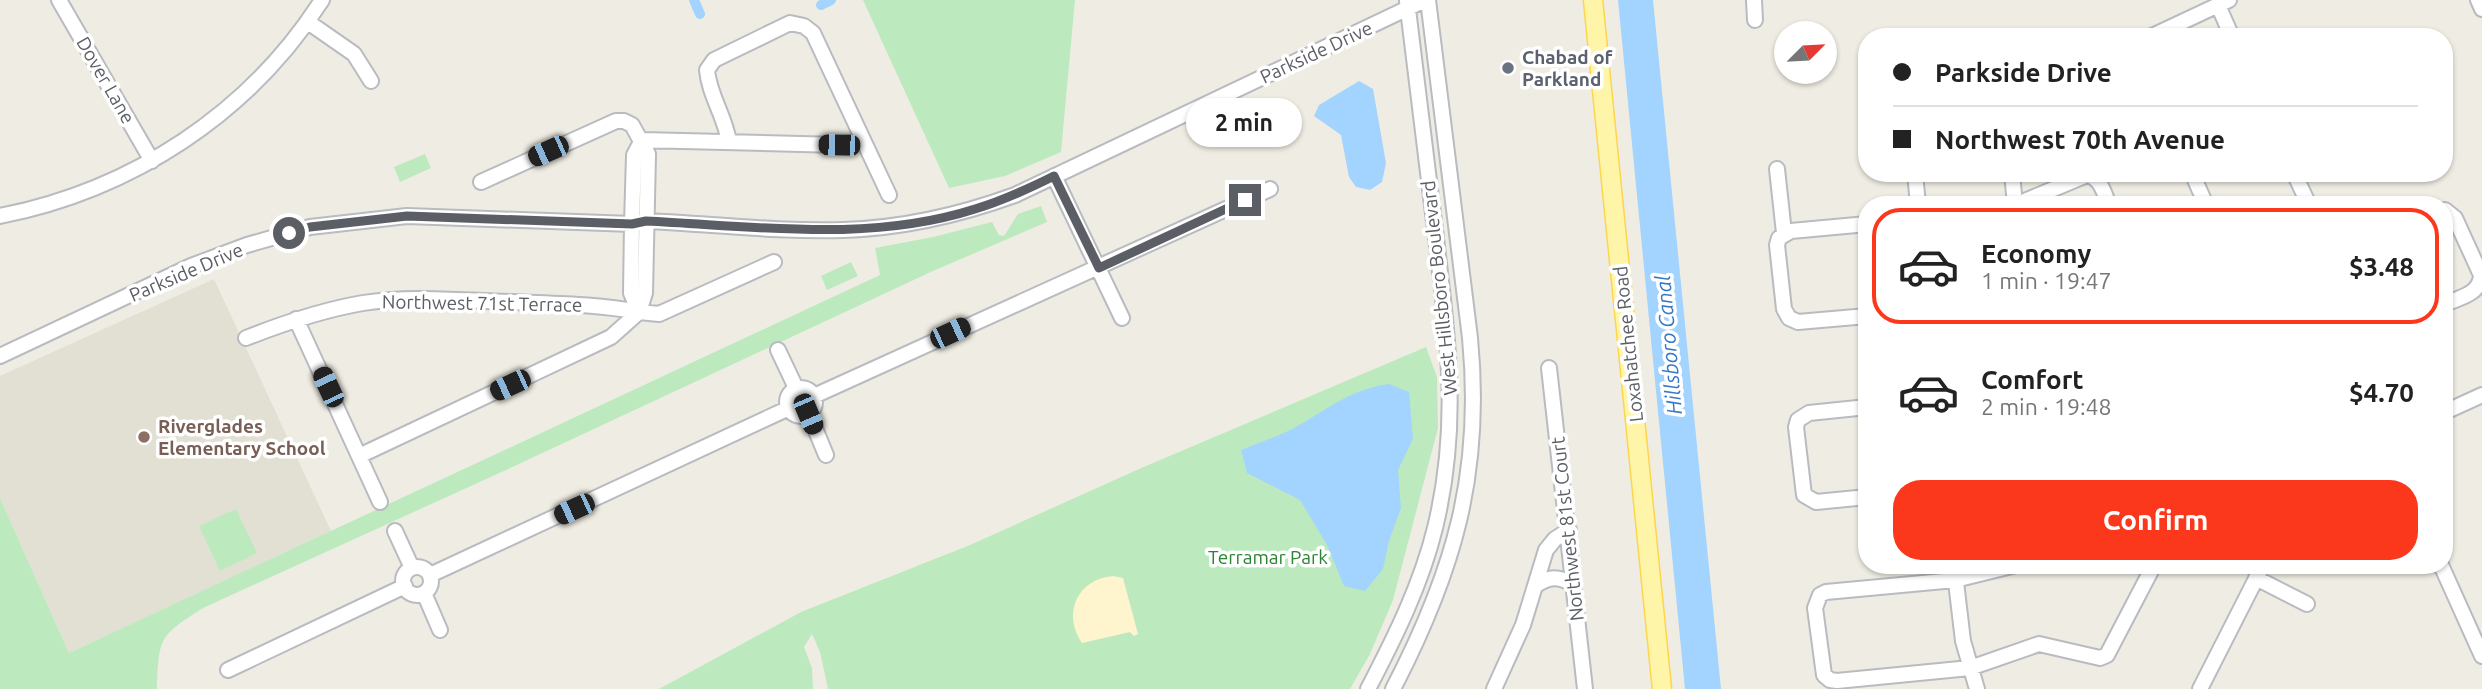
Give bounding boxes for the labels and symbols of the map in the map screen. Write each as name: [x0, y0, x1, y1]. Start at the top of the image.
street label: Parkside Drive: [1256, 16, 1376, 88]
north arrow: [1774, 21, 1838, 84]
street label: Dover Lane: [72, 33, 140, 127]
place label: Chabad of Parkland: [1522, 46, 1613, 90]
marker: Chabad of Parkland: [1500, 60, 1516, 76]
callout: 2 min: [1187, 99, 1303, 148]
car: [525, 133, 572, 169]
car: [818, 134, 861, 156]
street label: West Hillsboro Boulevard: [1417, 180, 1461, 396]
route end: [1229, 184, 1261, 216]
route start: [273, 217, 305, 249]
street label: Parkside Drive: [126, 238, 246, 306]
street label: Loxahatchee Road: [1609, 265, 1647, 423]
water label: Hillsboro Canal: [1650, 274, 1686, 416]
street label: Northwest 71st Terrace: [382, 290, 582, 316]
car: [927, 315, 974, 351]
car: [310, 364, 347, 410]
car: [487, 367, 534, 403]
car: [791, 391, 826, 437]
place label: Riverglades Elementary School: [158, 415, 326, 459]
marker: Riverglades Elementary School: [136, 429, 152, 445]
street label: Northwest 81st Court: [1546, 435, 1588, 622]
car: [551, 491, 598, 527]
park label: Terramar Park: [1208, 546, 1328, 568]

